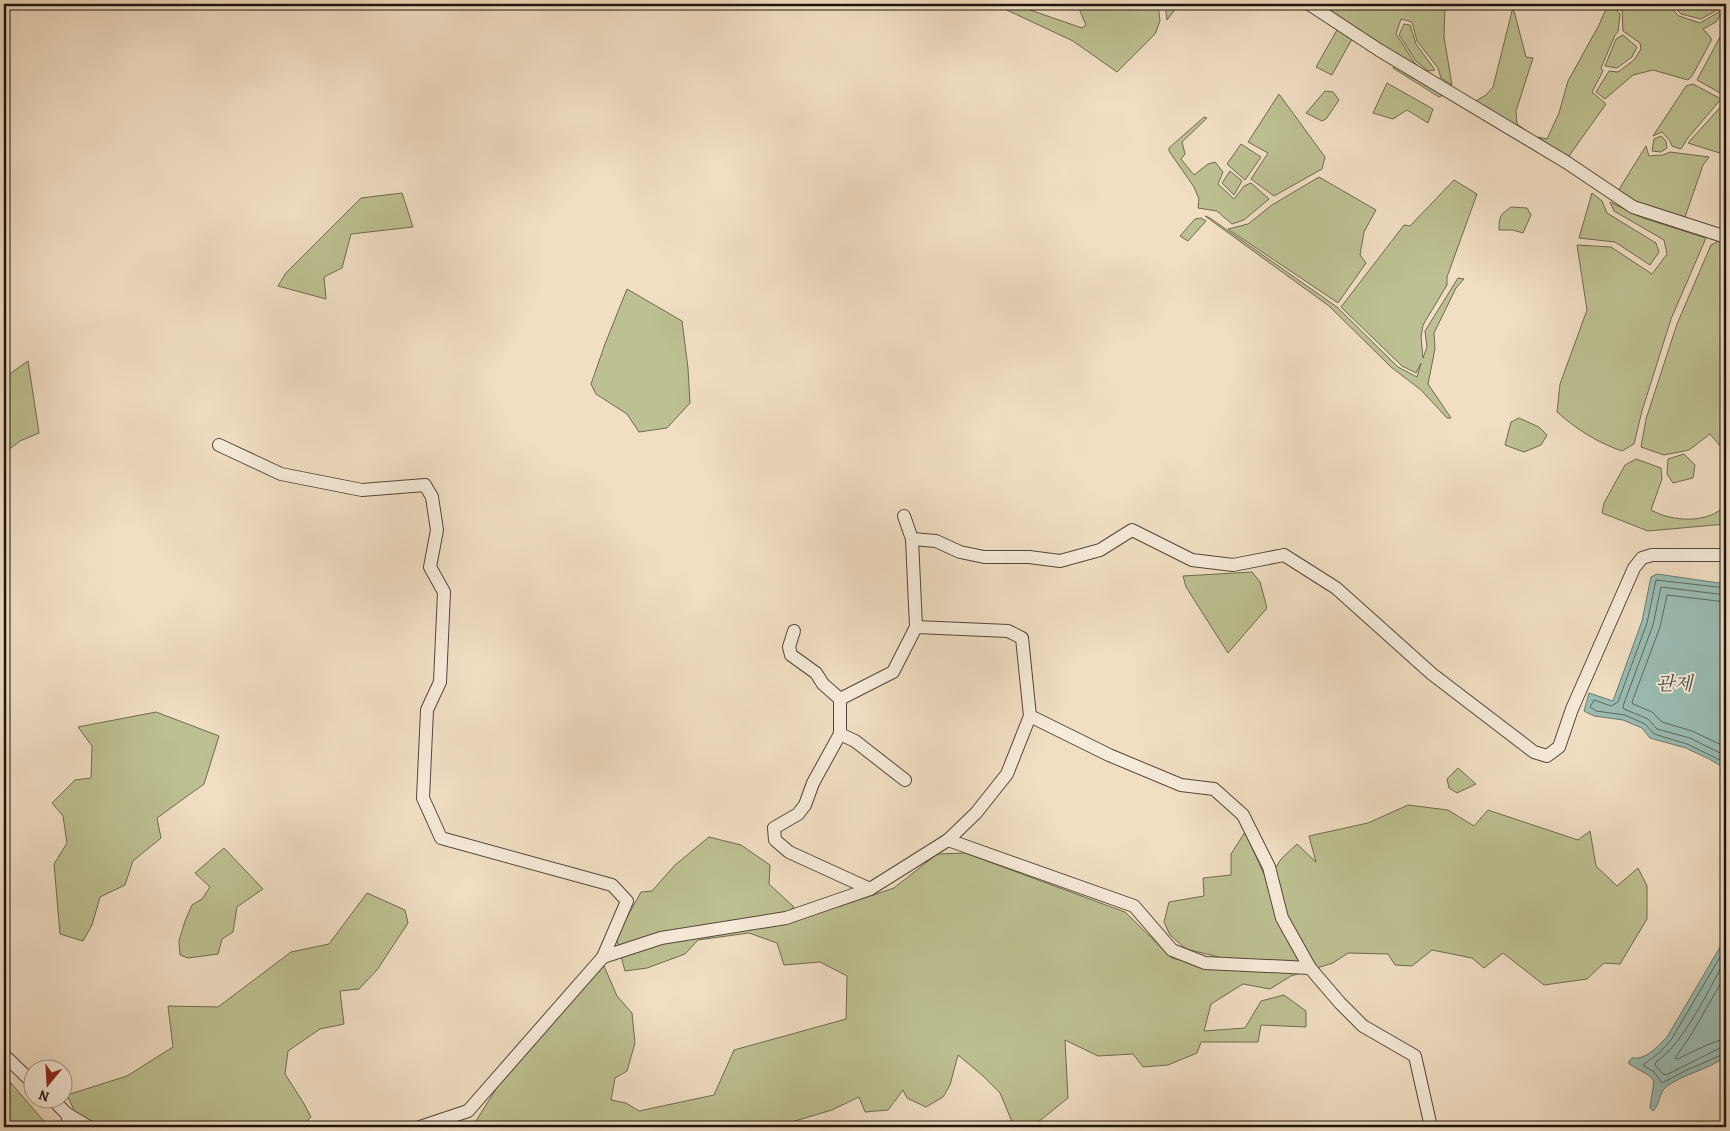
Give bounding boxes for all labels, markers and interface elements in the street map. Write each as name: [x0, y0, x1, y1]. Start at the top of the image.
water label: 관제: [1656, 671, 1695, 697]
north arrow: [22, 1058, 72, 1108]
text: N: [36, 1085, 52, 1106]

